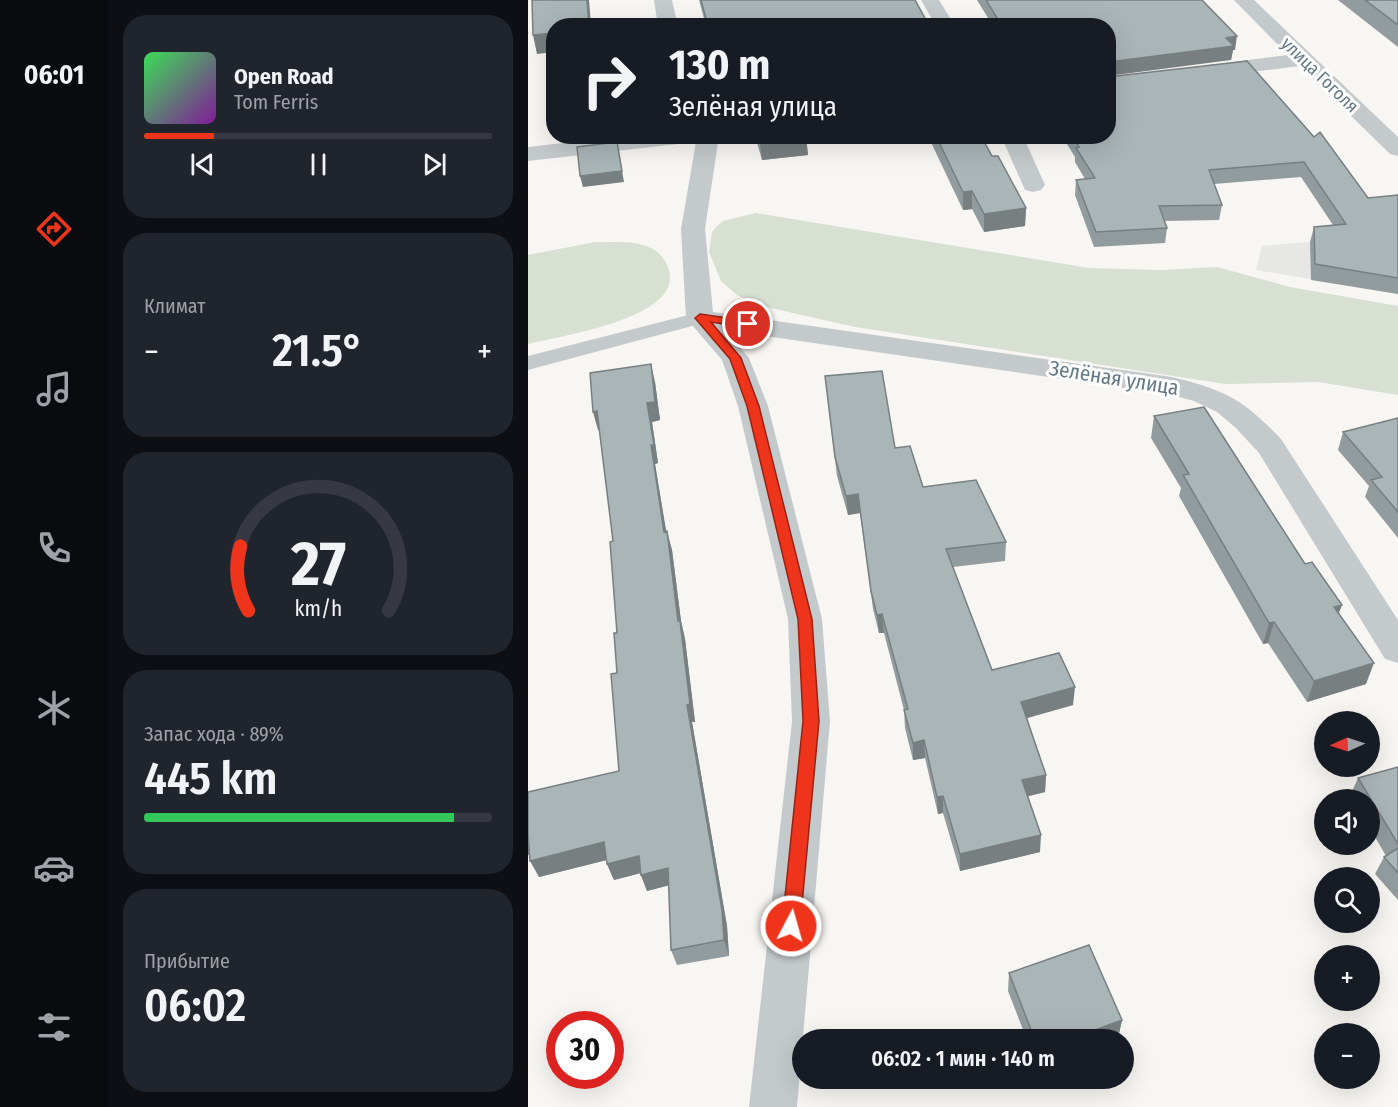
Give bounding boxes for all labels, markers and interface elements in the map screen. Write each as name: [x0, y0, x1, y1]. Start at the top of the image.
street label: улица Гоголя: [1277, 33, 1363, 117]
text: 130 m: [669, 40, 770, 90]
icon: right: [570, 42, 648, 120]
text: 06:01: [24, 59, 84, 91]
text: Open Road: [234, 63, 334, 90]
text: Tom Ferris: [234, 90, 318, 114]
text: Зелёная улица: [669, 91, 837, 123]
icon: previous: [186, 148, 219, 181]
icon: pause: [302, 148, 335, 181]
icon: next: [418, 148, 451, 181]
icon: directions: [33, 208, 75, 250]
text: Климат: [144, 294, 205, 318]
pin: [722, 298, 773, 349]
icon: arrive: [731, 307, 764, 340]
text: 21.5°: [272, 324, 364, 378]
text: −: [144, 332, 159, 372]
text: +: [477, 332, 492, 372]
street label: Зелёная улица: [1047, 355, 1181, 401]
icon: music: [33, 368, 75, 410]
icon: phone: [33, 527, 75, 569]
text: 27: [289, 527, 346, 602]
text: km/h: [294, 596, 342, 622]
icon: climate: [33, 687, 75, 729]
north arrow: [1314, 711, 1380, 777]
map controls: [1314, 711, 1380, 1089]
text: Запас хода · 89%: [144, 722, 284, 746]
text: 445 km: [144, 752, 277, 806]
button: sound: [1314, 789, 1380, 855]
icon: car: [33, 847, 75, 889]
button: search: [1314, 867, 1380, 933]
position arrow: [759, 894, 823, 958]
button: +: [1314, 945, 1380, 1011]
text: Прибытие: [144, 949, 230, 973]
text: 06:02: [144, 979, 246, 1033]
icon: filters: [33, 1006, 75, 1048]
speed limit sign: 30: [546, 1011, 624, 1089]
button: −: [1314, 1023, 1380, 1089]
text: 06:02 · 1 мин · 140 m: [871, 1045, 1055, 1072]

